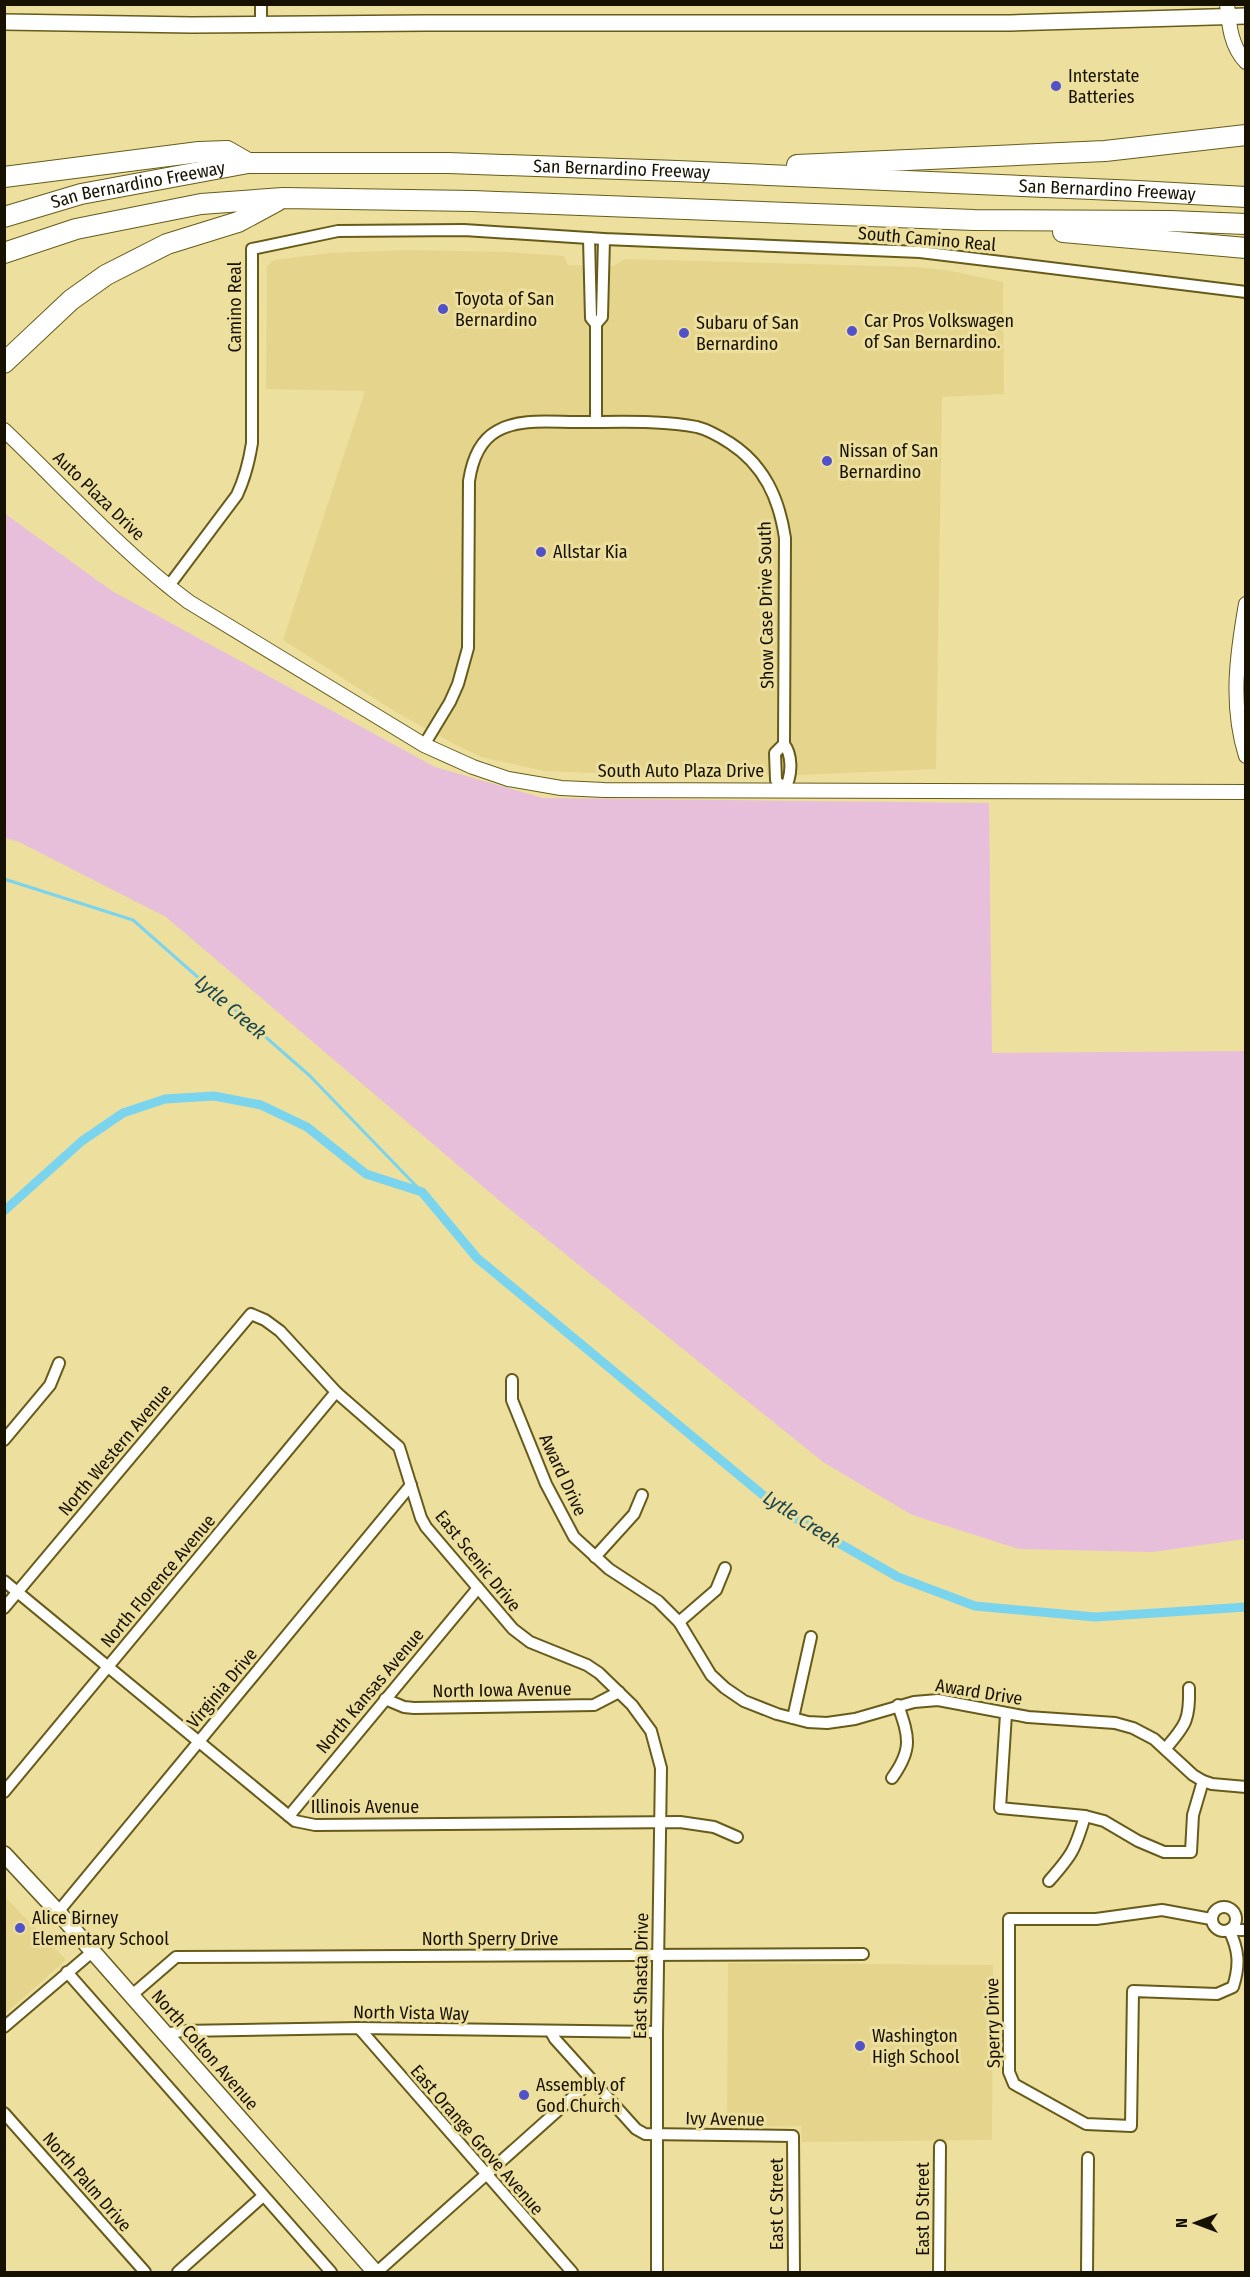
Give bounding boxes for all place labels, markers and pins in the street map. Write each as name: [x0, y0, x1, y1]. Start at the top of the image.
place label: Interstate Batteries: [1068, 65, 1140, 108]
marker: Interstate Batteries: [1049, 79, 1063, 93]
place label: Toyota of San Bernardino: [455, 288, 554, 331]
marker: Toyota of San Bernardino: [436, 302, 450, 316]
place label: Car Pros Volkswagen of San Bernardino.: [864, 310, 1014, 353]
place label: Subaru of San Bernardino: [696, 312, 799, 355]
marker: Car Pros Volkswagen of San Bernardino.: [845, 324, 859, 338]
marker: Subaru of San Bernardino: [677, 326, 691, 340]
place label: Nissan of San Bernardino: [839, 440, 939, 483]
marker: Nissan of San Bernardino: [820, 454, 834, 468]
place label: Allstar Kia: [553, 541, 628, 563]
marker: Allstar Kia: [534, 545, 548, 559]
place label: Alice Birney Elementary School: [32, 1907, 169, 1950]
marker: Alice Birney Elementary School: [13, 1921, 27, 1935]
place label: Washington High School: [872, 2025, 960, 2068]
marker: Washington High School: [853, 2039, 867, 2053]
place label: Assembly of God Church: [536, 2074, 626, 2117]
marker: Assembly of God Church: [517, 2088, 531, 2102]

